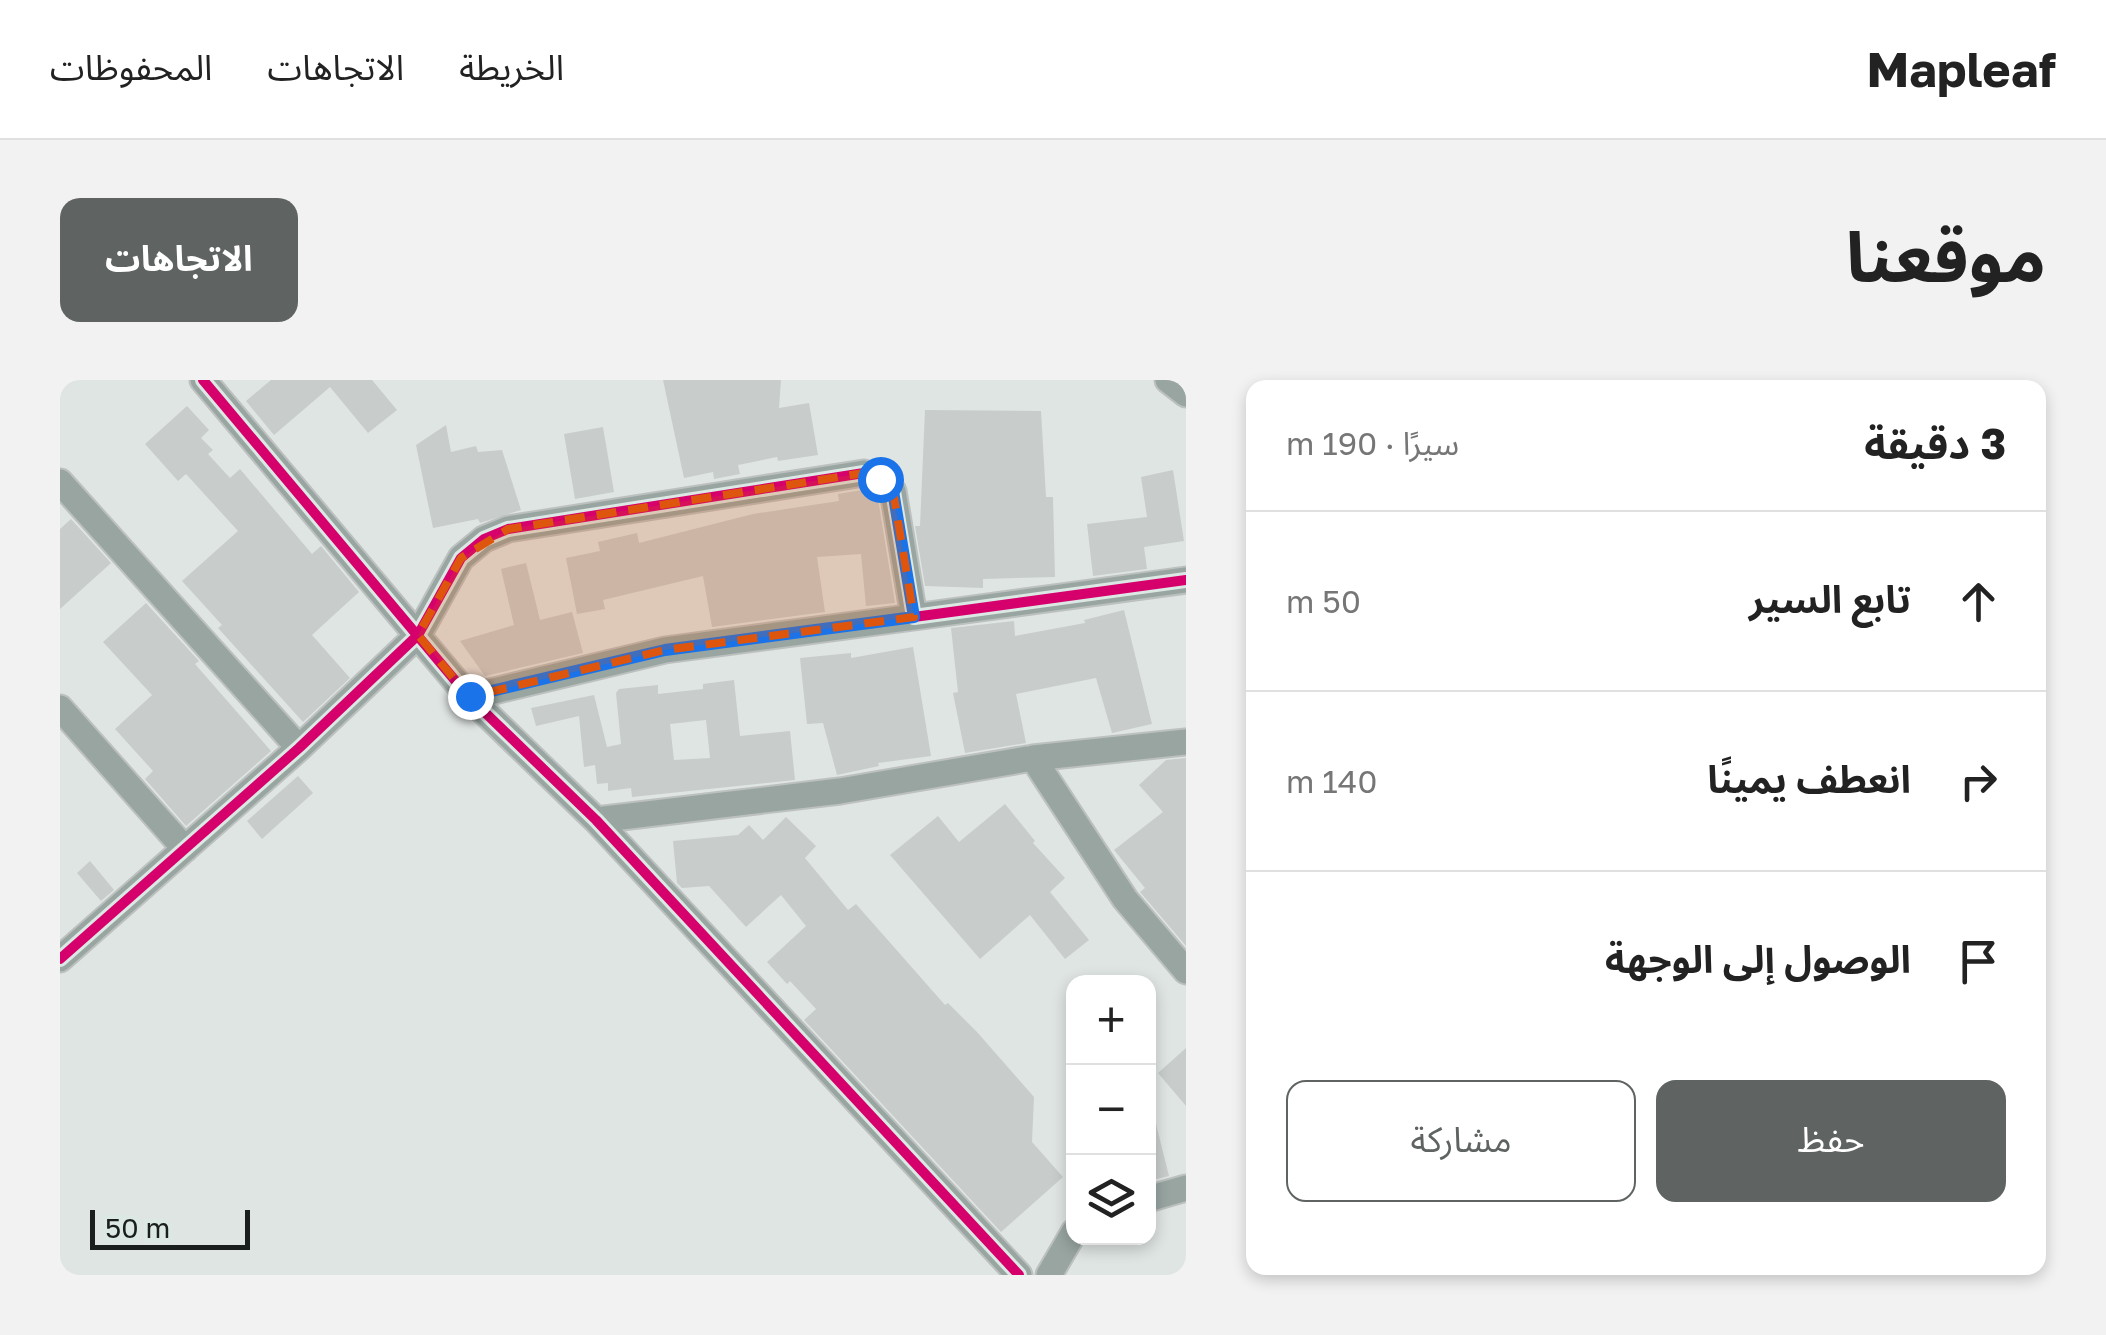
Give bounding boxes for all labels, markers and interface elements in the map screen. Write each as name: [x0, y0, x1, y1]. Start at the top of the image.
text: Mapleaf: [1866, 40, 2056, 98]
text: المحفوظات: [50, 46, 212, 88]
text: الاتجاهات: [267, 46, 404, 88]
text: الخريطة: [459, 46, 564, 88]
button: الاتجاهات: [60, 198, 298, 322]
text: موقعنا: [1845, 213, 2046, 297]
text: 3 دقيقة: [1864, 418, 2006, 468]
text: سيرًا · 190 m: [1286, 424, 1459, 462]
route start: [858, 457, 904, 503]
icon: ahead: [1951, 574, 2006, 629]
text: تابع السير: [1749, 576, 1911, 621]
text: 50 m: [1286, 582, 1361, 620]
route end: [448, 674, 494, 720]
icon: right: [1951, 754, 2006, 809]
text: انعطف يمينًا: [1707, 756, 1911, 801]
text: 140 m: [1286, 762, 1377, 800]
icon: arrive: [1951, 934, 2006, 989]
text: الوصول إلى الوجهة: [1605, 936, 1911, 981]
map controls: [1066, 975, 1156, 1245]
button: +: [1066, 975, 1156, 1065]
button: −: [1066, 1065, 1156, 1155]
button: مشاركة: [1286, 1080, 1636, 1202]
button: حفظ: [1656, 1080, 2006, 1202]
button: layers: [1066, 1155, 1156, 1245]
scale bar: [90, 1205, 250, 1250]
text: 50 m: [105, 1211, 170, 1244]

